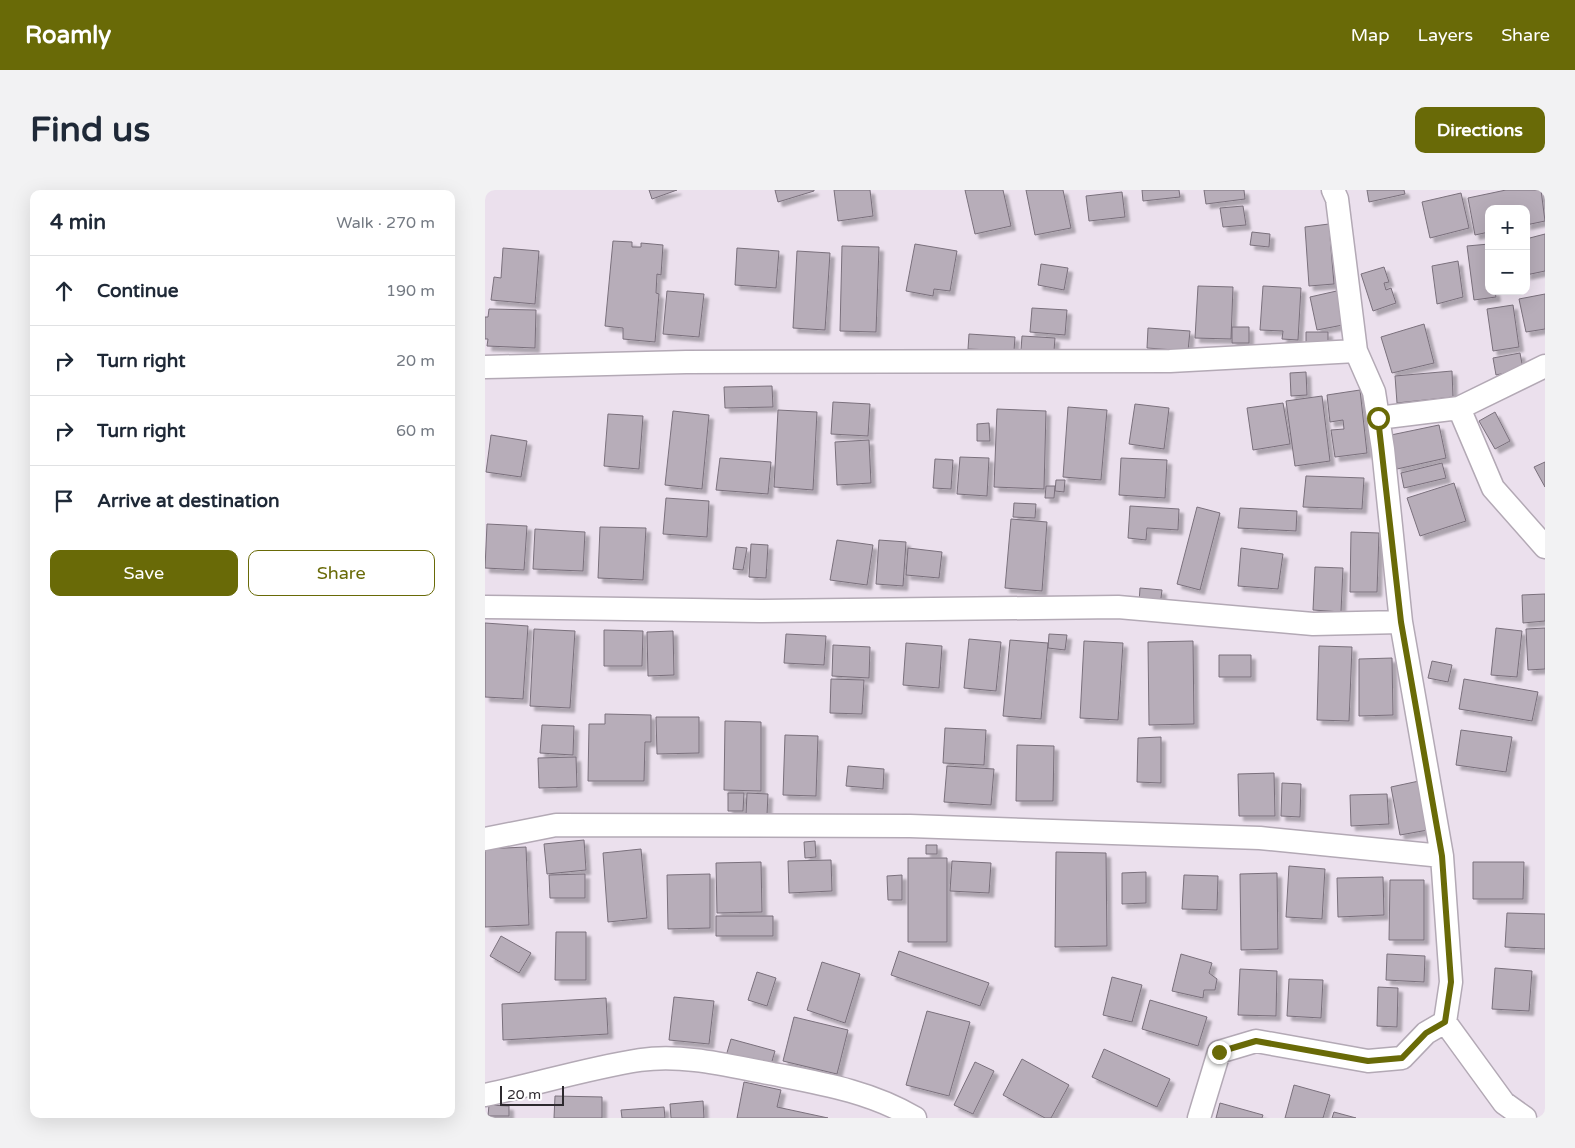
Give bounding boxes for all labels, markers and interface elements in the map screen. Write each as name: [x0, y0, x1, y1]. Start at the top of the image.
text: Roamly: [25, 21, 111, 50]
text: Map: [1351, 24, 1390, 46]
text: Layers: [1418, 24, 1473, 46]
text: Share: [1501, 24, 1550, 46]
button: Directions: [1415, 107, 1545, 153]
text: Find us: [30, 109, 150, 151]
map controls: [1485, 205, 1530, 295]
button: +: [1485, 205, 1530, 250]
text: 4 min: [50, 210, 106, 235]
text: Walk · 270 m: [336, 213, 435, 233]
button: −: [1485, 250, 1530, 295]
icon: ahead: [50, 277, 78, 305]
text: Continue: [97, 280, 179, 302]
text: 190 m: [386, 281, 435, 301]
icon: right: [50, 347, 78, 375]
text: Turn right: [97, 350, 185, 372]
text: 20 m: [396, 351, 435, 371]
route start: [1367, 407, 1390, 430]
icon: right: [50, 417, 78, 445]
text: Turn right: [97, 420, 185, 442]
text: 60 m: [396, 421, 435, 441]
icon: arrive: [50, 487, 78, 515]
text: Arrive at destination: [97, 490, 280, 512]
button: Save: [50, 550, 238, 596]
button: Share: [248, 550, 435, 596]
route end: [1208, 1041, 1231, 1064]
scale bar: [500, 1083, 564, 1106]
text: 20 m: [507, 1086, 541, 1103]

